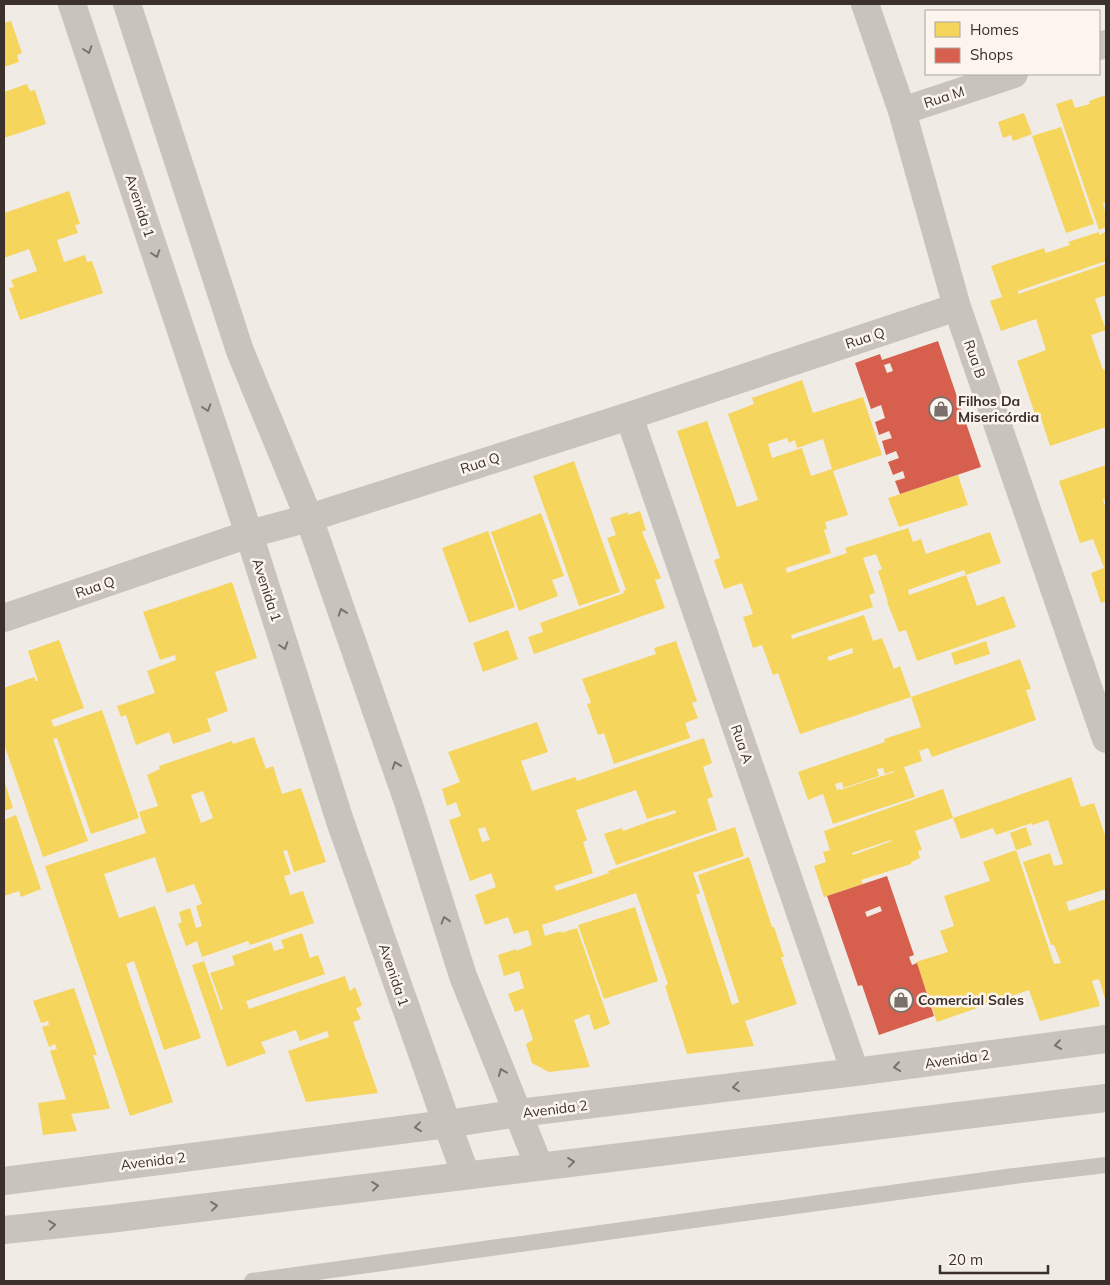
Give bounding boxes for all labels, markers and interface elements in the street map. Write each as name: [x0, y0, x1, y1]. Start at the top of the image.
legend: [925, 10, 1100, 75]
text: Homes: [970, 20, 1019, 39]
one-way arrow: [82, 45, 92, 54]
text: Shops: [970, 45, 1013, 64]
street label: Rua M: [921, 82, 967, 112]
street label: Avenida 1: [121, 172, 159, 240]
one-way arrow: [150, 249, 160, 258]
street label: Rua Q: [843, 323, 887, 353]
street label: Rua B: [960, 337, 990, 381]
place label: Filhos Da Misericórdia: [958, 392, 1039, 426]
shop icon: Filhos Da Misericórdia: [928, 396, 954, 422]
one-way arrow: [201, 403, 211, 412]
street label: Rua Q: [458, 448, 502, 478]
street label: Avenida 1: [248, 556, 286, 624]
street label: Rua Q: [73, 572, 117, 602]
one-way arrow: [338, 608, 348, 617]
one-way arrow: [279, 641, 289, 650]
street label: Rua A: [727, 722, 757, 767]
one-way arrow: [391, 762, 401, 770]
one-way arrow: [441, 916, 451, 925]
street label: Avenida 1: [375, 941, 413, 1009]
shop icon: Comercial Sales: [888, 987, 914, 1013]
place label: Comercial Sales: [918, 991, 1024, 1009]
one-way arrow: [1054, 1039, 1062, 1050]
street label: Avenida 2: [923, 1046, 991, 1072]
one-way arrow: [893, 1061, 901, 1071]
one-way arrow: [498, 1068, 508, 1077]
one-way arrow: [731, 1081, 739, 1092]
street label: Avenida 2: [522, 1096, 588, 1122]
one-way arrow: [414, 1121, 422, 1132]
street label: Avenida 2: [120, 1148, 186, 1174]
one-way arrow: [567, 1157, 575, 1168]
one-way arrow: [371, 1181, 379, 1192]
one-way arrow: [210, 1201, 218, 1212]
one-way arrow: [49, 1219, 57, 1230]
scale bar: [940, 1242, 1048, 1274]
text: 20 m: [948, 1250, 983, 1269]

